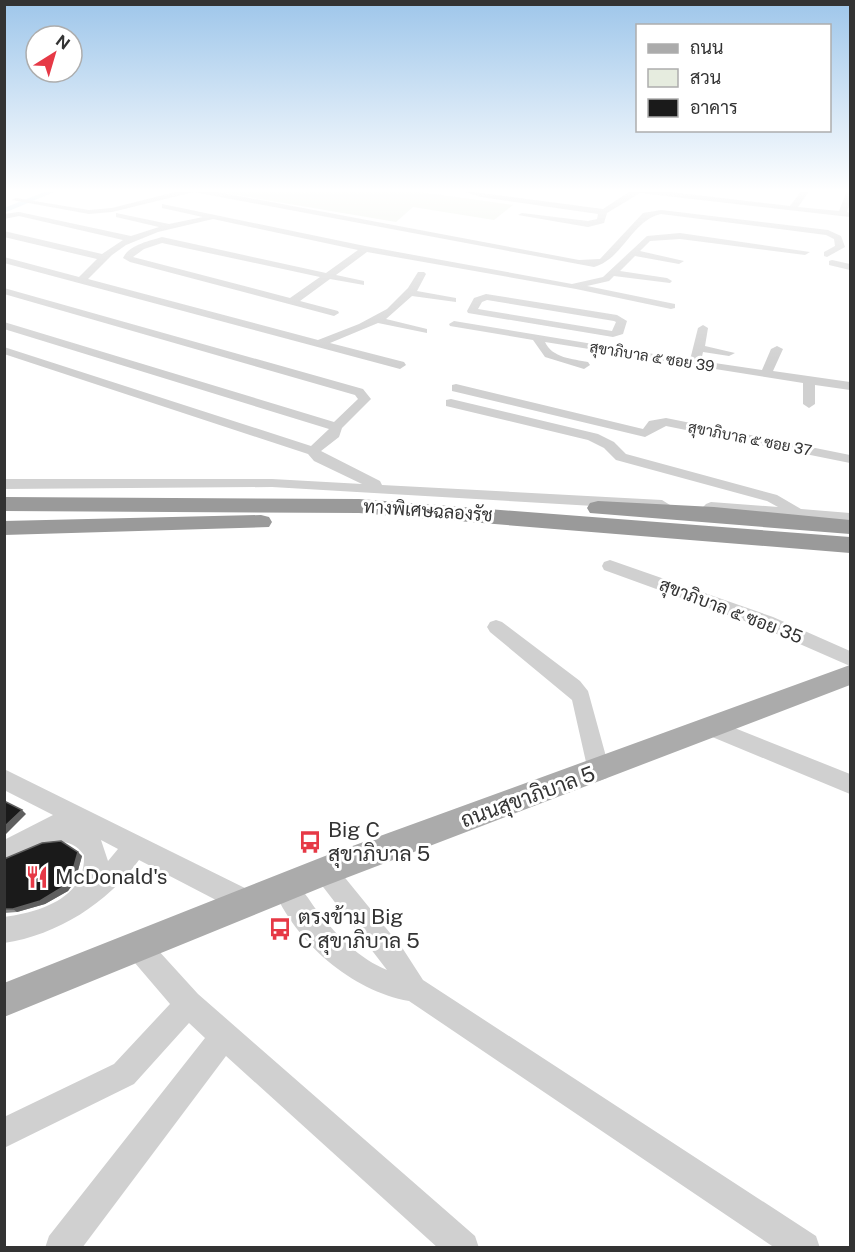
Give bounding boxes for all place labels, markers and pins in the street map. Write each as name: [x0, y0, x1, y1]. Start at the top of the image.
place label: Big C สุขาภิบาล 5: [328, 817, 430, 868]
bus stop icon: Big C สุขาภิบาล 5: [297, 829, 323, 855]
restaurant icon: McDonald's: [24, 864, 50, 890]
place label: McDonald's: [55, 864, 167, 889]
place label: ตรงข้าม Big C สุขาภิบาล 5: [298, 904, 420, 955]
bus stop icon: ตรงข้าม Big C สุขาภิบาล 5: [267, 916, 293, 942]

